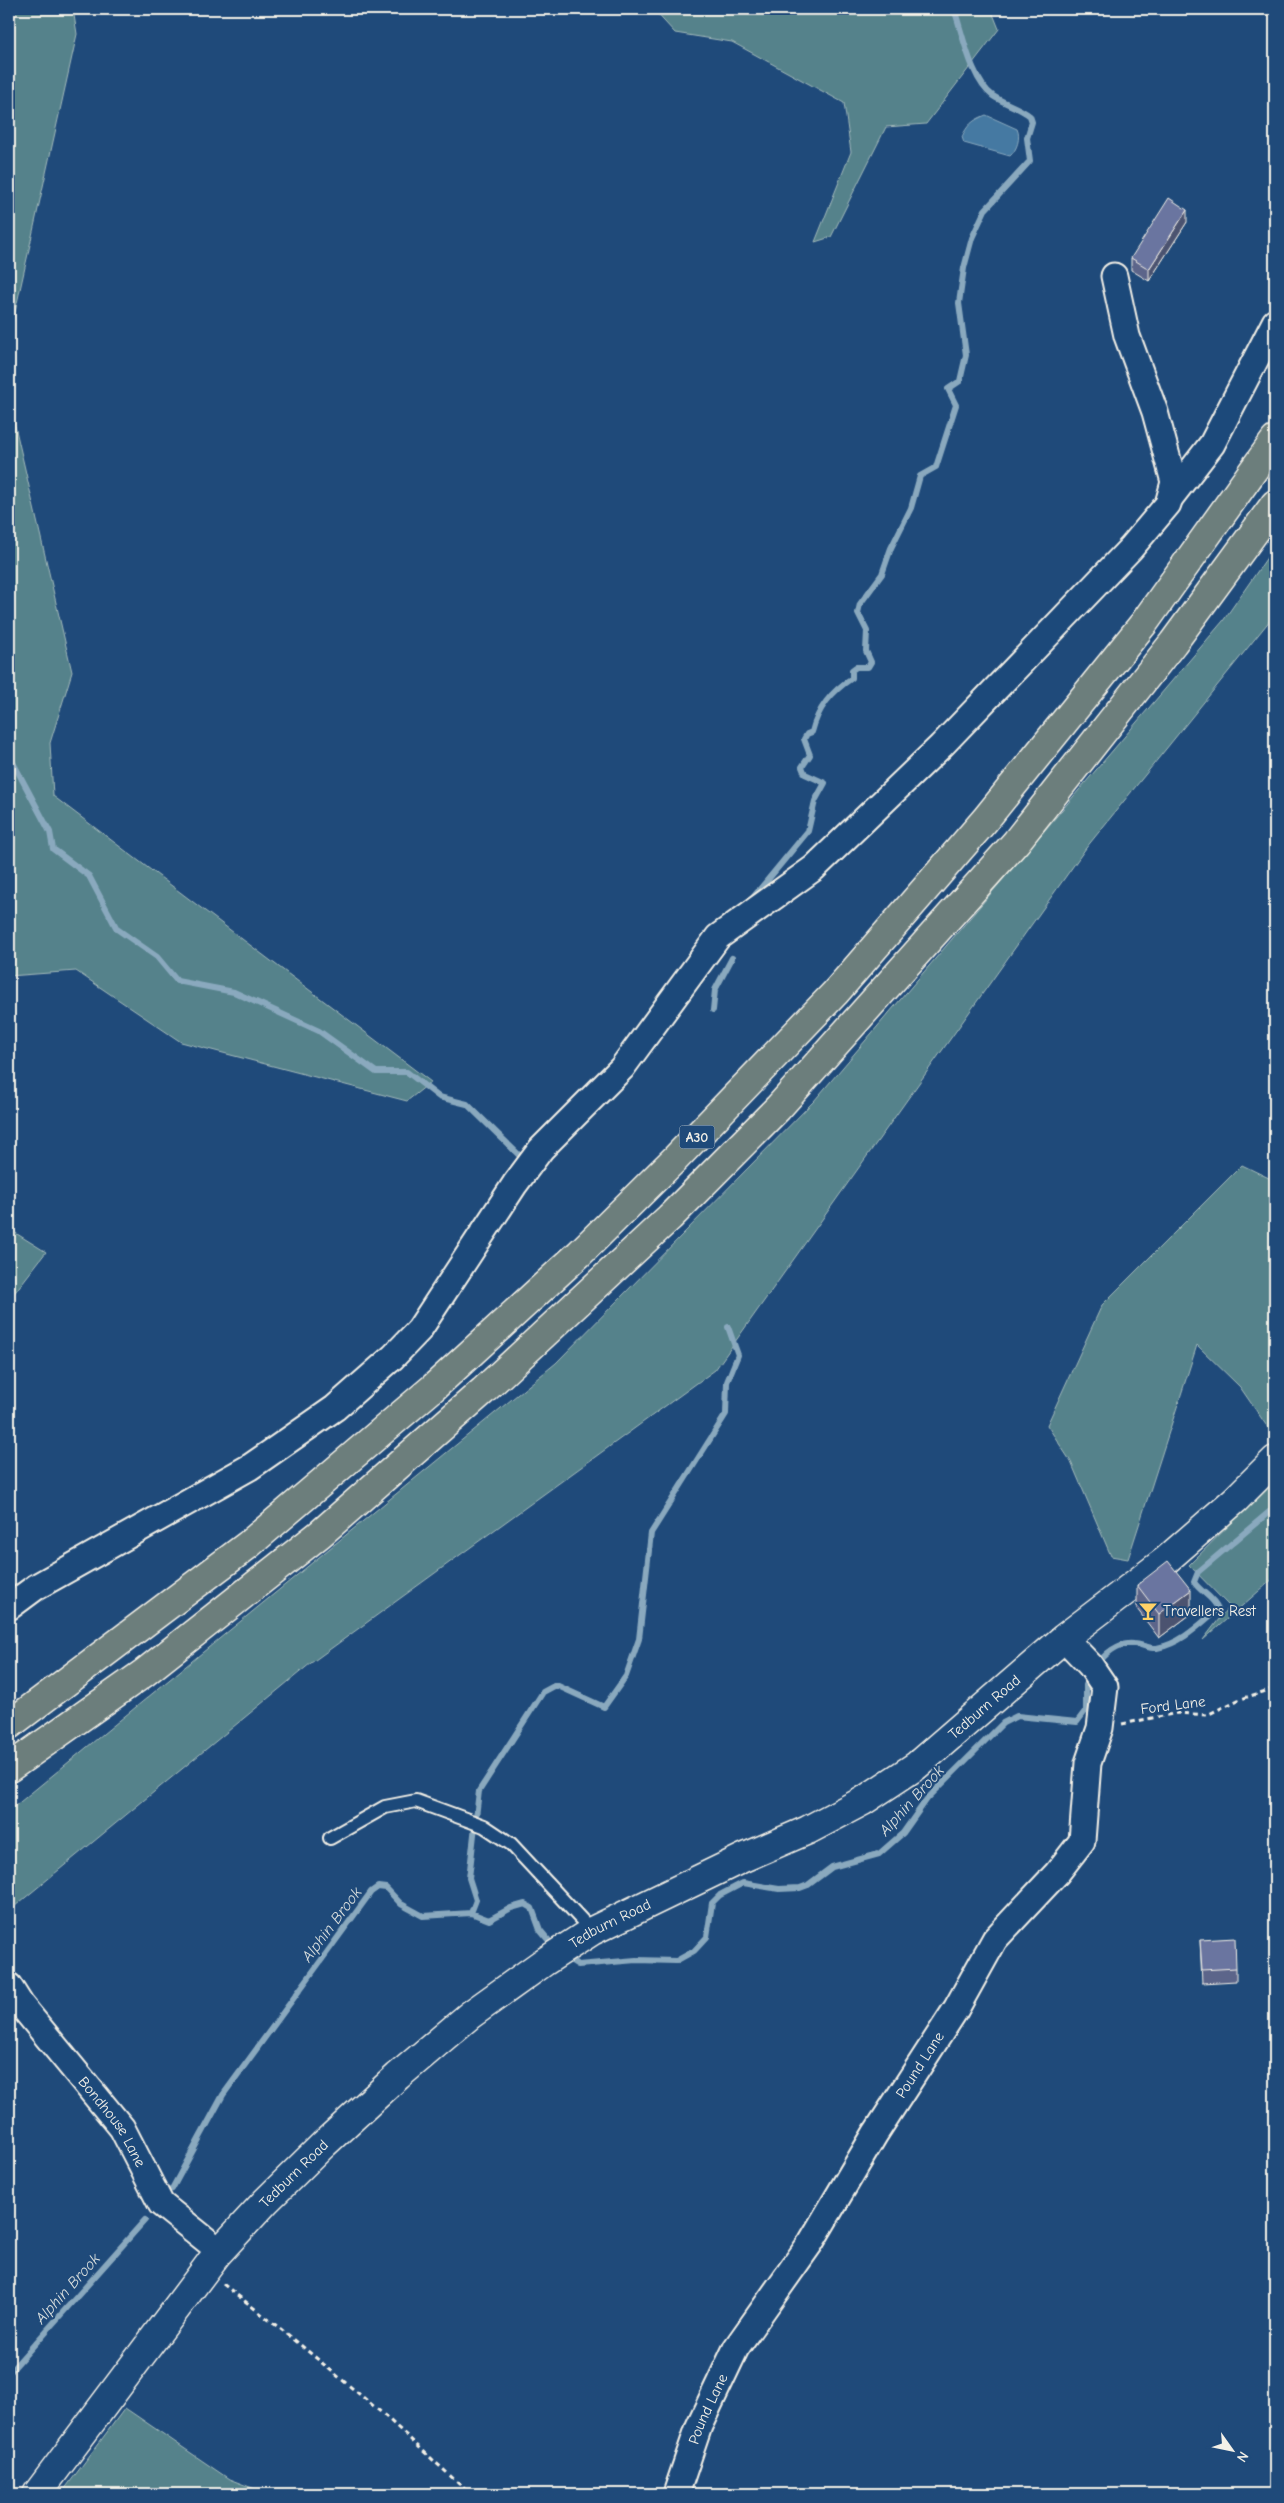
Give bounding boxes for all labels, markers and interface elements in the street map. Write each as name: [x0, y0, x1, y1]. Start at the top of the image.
road number: A30: [680, 1126, 714, 1148]
bar icon: Travellers Rest: [1137, 1600, 1159, 1622]
place label: Travellers Rest: [1163, 1602, 1257, 1620]
street label: Tedburn Road: [945, 1671, 1024, 1743]
street label: Ford Lane: [1140, 1692, 1207, 1718]
water label: Alphin Brook: [875, 1762, 948, 1840]
water label: Alphin Brook: [297, 1884, 366, 1966]
street label: Tedburn Road: [566, 1895, 654, 1952]
street label: Pound Lane: [892, 2028, 948, 2101]
street label: Bondhouse Lane: [74, 2073, 150, 2171]
street label: Tedburn Road: [255, 2136, 332, 2211]
water label: Alphin Brook: [31, 2250, 104, 2328]
street label: Pound Lane: [685, 2370, 732, 2446]
north arrow: [1206, 2426, 1256, 2476]
text: N: [1233, 2448, 1252, 2465]

